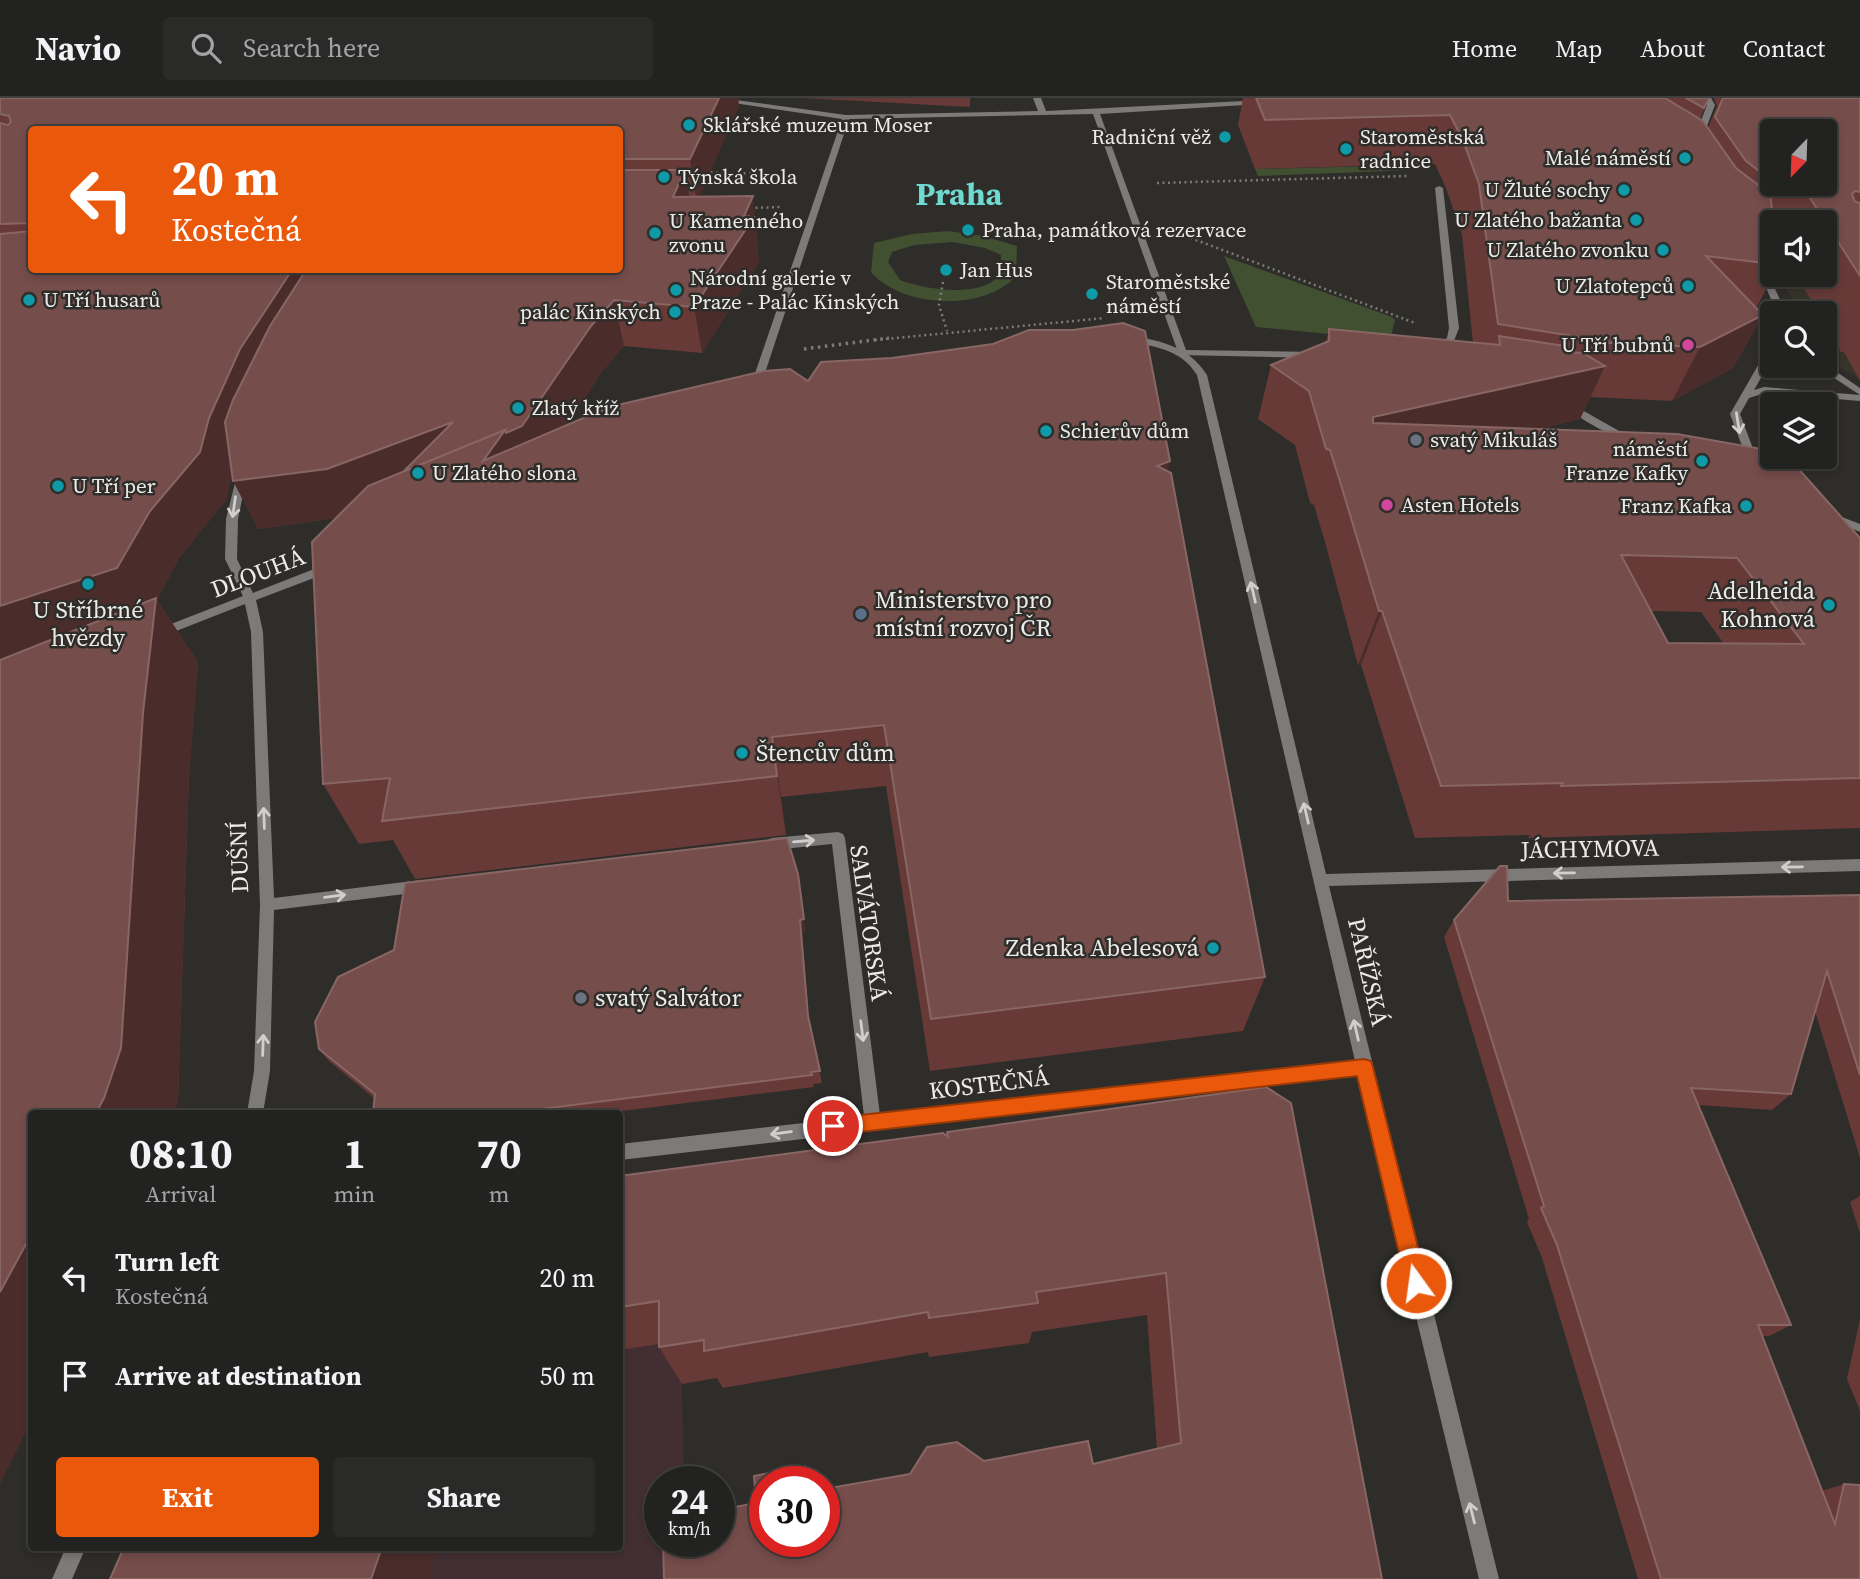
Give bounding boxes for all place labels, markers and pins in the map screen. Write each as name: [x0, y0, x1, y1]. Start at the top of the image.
place label: Sklářské muzeum Moser: [703, 110, 932, 139]
marker: Sklářské muzeum Moser: [681, 117, 697, 133]
place label: Radniční věž: [1091, 122, 1211, 151]
place label: Staroměstská radnice: [1360, 122, 1485, 175]
marker: Radniční věž: [1217, 129, 1233, 145]
marker: Staroměstská radnice: [1338, 141, 1354, 157]
place label: Malé náměstí: [1545, 143, 1671, 172]
marker: Malé náměstí: [1677, 150, 1693, 166]
place label: Týnská škola: [678, 162, 798, 191]
marker: Týnská škola: [656, 169, 672, 185]
place label: U Žluté sochy: [1484, 175, 1610, 204]
marker: U Žluté sochy: [1616, 182, 1632, 198]
place label: U Zlatého bažanta: [1454, 205, 1622, 234]
place label: U Kamenného zvonu: [669, 206, 803, 259]
marker: U Zlatého bažanta: [1628, 212, 1644, 228]
place label: Praha, památková rezervace: [982, 215, 1246, 244]
marker: Praha, památková rezervace: [960, 222, 976, 238]
marker: U Kamenného zvonu: [647, 225, 663, 241]
place label: U Zlatého zvonku: [1486, 235, 1649, 264]
marker: U Zlatého zvonku: [1655, 242, 1671, 258]
place label: Jan Hus: [959, 255, 1033, 284]
marker: Jan Hus: [938, 262, 954, 278]
place label: Národní galerie v Praze - Palác Kinských: [690, 263, 899, 316]
place label: Staroměstské náměstí: [1106, 267, 1230, 320]
place label: U Zlatotepců: [1555, 271, 1674, 300]
marker: U Zlatotepců: [1680, 278, 1696, 294]
marker: Národní galerie v Praze - Palác Kinských: [668, 282, 684, 298]
place label: U Tří husarů: [43, 285, 160, 314]
marker: Staroměstské náměstí: [1084, 286, 1100, 302]
marker: U Tří husarů: [21, 292, 37, 308]
place label: palác Kinských: [520, 297, 661, 326]
marker: palác Kinských: [667, 304, 683, 320]
place label: U Tří bubnů: [1561, 330, 1674, 359]
marker: U Tří bubnů: [1680, 337, 1696, 353]
place label: Zlatý kříž: [532, 393, 619, 422]
marker: Zlatý kříž: [510, 400, 526, 416]
place label: Schierův dům: [1060, 416, 1190, 445]
marker: Schierův dům: [1038, 423, 1054, 439]
place label: svatý Mikuláš: [1430, 425, 1557, 454]
marker: svatý Mikuláš: [1408, 432, 1424, 448]
place label: náměstí Franze Kafky: [1565, 434, 1688, 487]
marker: náměstí Franze Kafky: [1694, 453, 1710, 469]
place label: U Zlatého slona: [432, 458, 577, 487]
marker: U Zlatého slona: [410, 465, 426, 481]
place label: U Tří per: [72, 471, 156, 500]
marker: U Tří per: [50, 478, 66, 494]
place label: Asten Hotels: [1401, 490, 1519, 519]
place label: Franz Kafka: [1620, 491, 1732, 520]
marker: Asten Hotels: [1379, 497, 1395, 513]
marker: Franz Kafka: [1738, 498, 1754, 514]
place label: Adelheida Kohnová: [1707, 574, 1816, 635]
marker: U Stříbrné hvězdy: [80, 576, 96, 592]
place label: Ministerstvo pro místní rozvoj ČR: [875, 583, 1052, 644]
place label: U Stříbrné hvězdy: [33, 593, 143, 654]
marker: Adelheida Kohnová: [1821, 597, 1837, 613]
marker: Ministerstvo pro místní rozvoj ČR: [853, 606, 869, 622]
place label: Štencův dům: [756, 736, 895, 769]
marker: Štencův dům: [734, 745, 750, 761]
place label: Zdenka Abelesová: [1006, 931, 1200, 964]
marker: Zdenka Abelesová: [1205, 940, 1221, 956]
place label: svatý Salvátor: [595, 981, 742, 1014]
marker: svatý Salvátor: [573, 990, 589, 1006]
pin: [803, 1096, 863, 1156]

